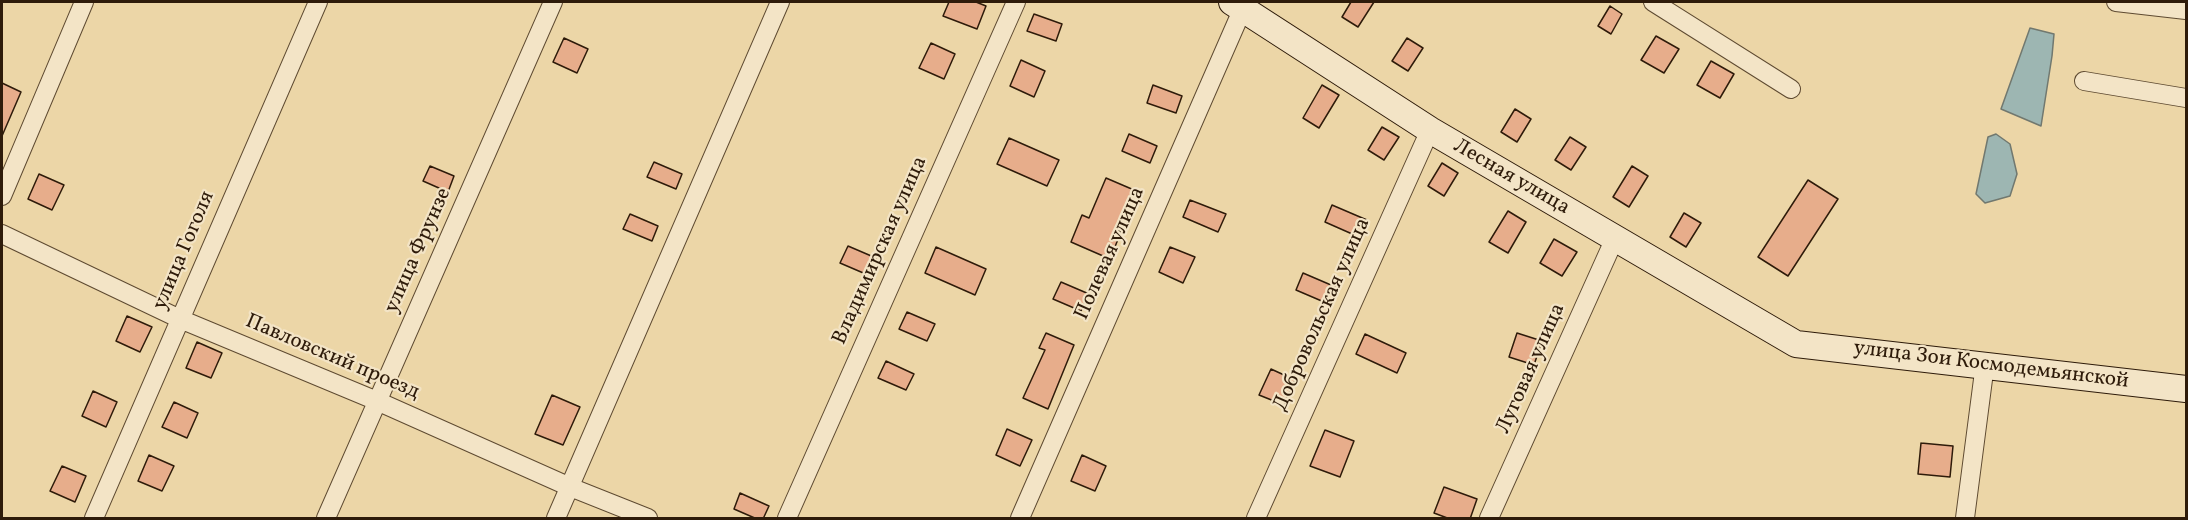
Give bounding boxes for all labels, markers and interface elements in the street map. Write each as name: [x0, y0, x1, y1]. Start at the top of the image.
street label: Лесная улица: [1448, 134, 1574, 222]
street label: Владимирская улица: [828, 153, 934, 349]
street label: улица Фрунзе: [380, 184, 458, 318]
street label: Полевая улица: [1070, 184, 1152, 324]
street label: улица Гоголя: [149, 188, 221, 314]
street label: Добровольская улица: [1269, 214, 1377, 416]
street label: Луговая улица: [1492, 300, 1572, 438]
street label: Павловский проезд: [241, 310, 423, 406]
street label: улица Зои Космодемьянской: [1852, 337, 2130, 395]

